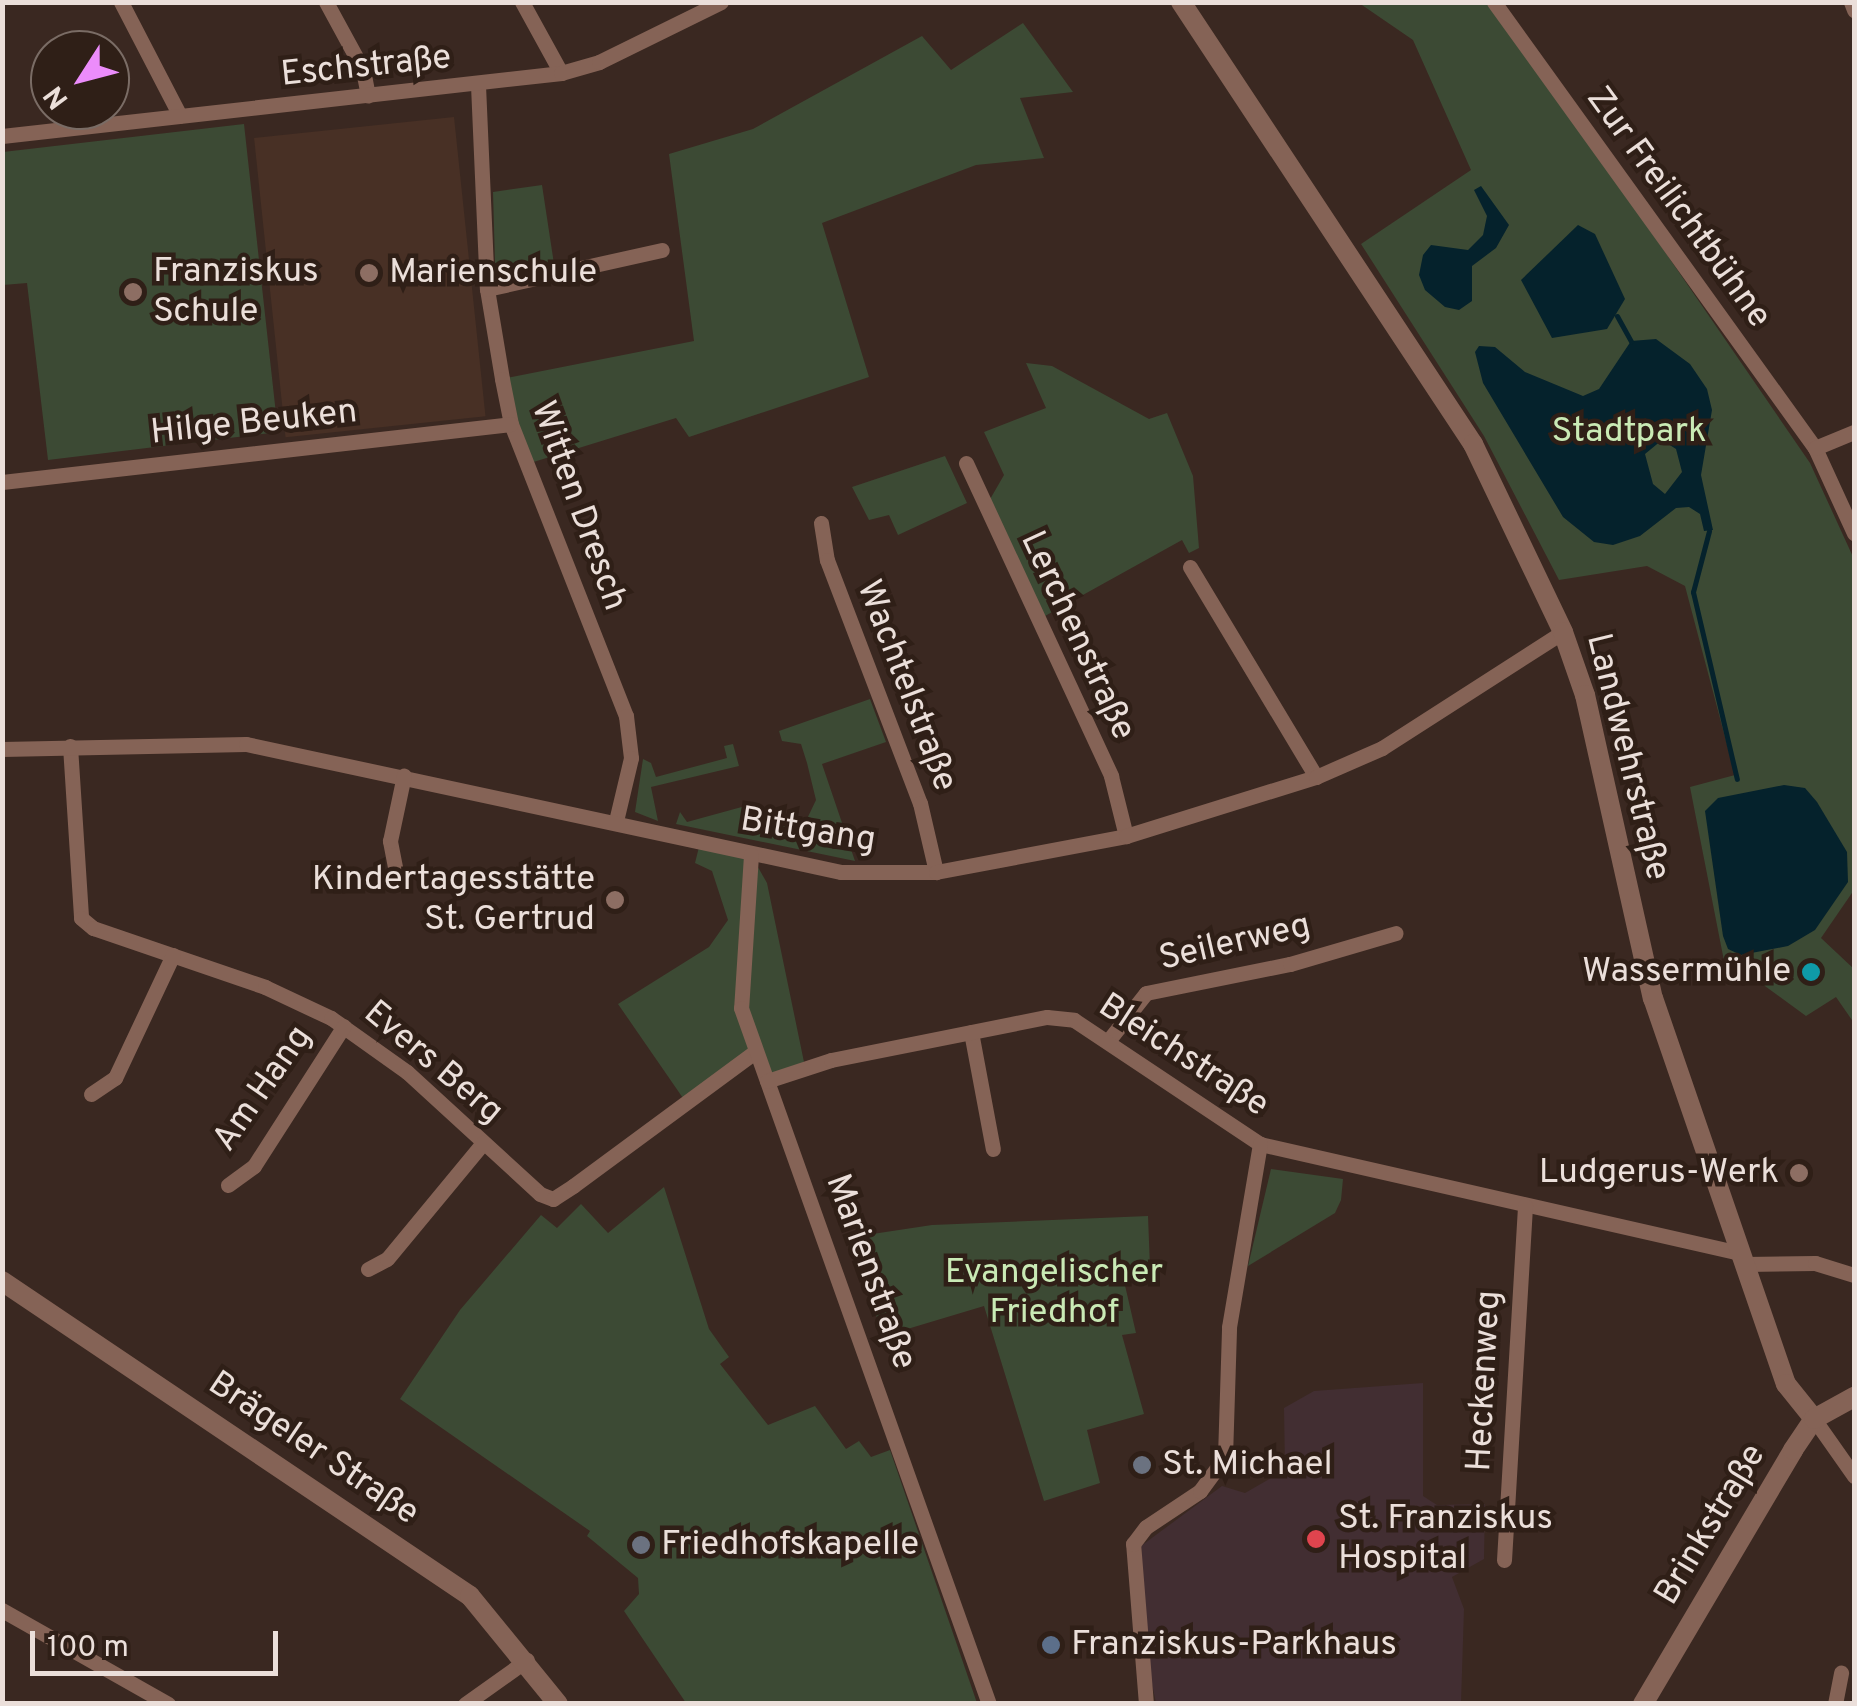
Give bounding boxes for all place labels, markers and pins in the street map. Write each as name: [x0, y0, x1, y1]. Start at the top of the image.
place label: Franziskus Schule: [153, 251, 319, 333]
place label: Marienschule: [389, 252, 597, 294]
marker: Marienschule: [358, 262, 380, 284]
marker: Franziskus Schule: [122, 281, 144, 303]
place label: Kindertagesstätte St. Gertrud: [312, 859, 595, 941]
marker: Kindertagesstätte St. Gertrud: [604, 889, 626, 911]
place label: Wassermühle: [1582, 951, 1791, 993]
marker: Wassermühle: [1800, 961, 1822, 983]
place label: Ludgerus-Werk: [1539, 1152, 1779, 1194]
marker: Ludgerus-Werk: [1788, 1162, 1810, 1184]
place label: St. Michael: [1162, 1444, 1333, 1486]
marker: St. Michael: [1131, 1454, 1153, 1476]
place label: St. Franziskus Hospital: [1338, 1498, 1553, 1580]
place label: Friedhofskapelle: [661, 1524, 919, 1566]
marker: St. Franziskus Hospital: [1303, 1526, 1329, 1552]
marker: Friedhofskapelle: [630, 1534, 652, 1556]
place label: Franziskus-Parkhaus: [1071, 1624, 1397, 1666]
marker: Franziskus-Parkhaus: [1040, 1634, 1062, 1656]

